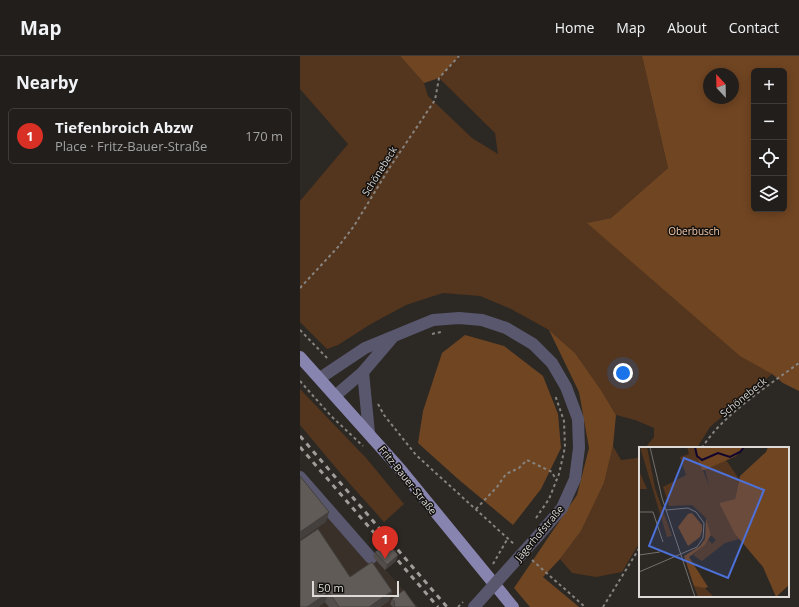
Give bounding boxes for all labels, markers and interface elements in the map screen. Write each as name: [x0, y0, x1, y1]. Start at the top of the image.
text: Map: [20, 15, 61, 41]
text: Home: [555, 18, 594, 37]
text: Map: [616, 18, 645, 37]
text: About: [667, 18, 707, 37]
text: Contact: [729, 18, 779, 37]
north arrow: [703, 68, 739, 104]
map controls: [751, 68, 787, 212]
button: +: [751, 68, 787, 104]
text: Nearby: [16, 71, 78, 94]
button: −: [751, 104, 787, 140]
text: Tiefenbroich Abzw: [55, 117, 193, 137]
text: 1: [26, 127, 34, 145]
text: 170 m: [245, 127, 283, 145]
text: Place · Fritz-Bauer-Straße: [55, 137, 207, 155]
button: locate: [751, 140, 787, 176]
street label: Schönebeck: [358, 143, 400, 198]
button: layers: [751, 176, 787, 212]
park label: Oberbusch: [668, 224, 720, 238]
your location: [613, 363, 633, 383]
street label: Schönebeck: [717, 373, 770, 420]
street label: Fritz-Bauer-Straße: [376, 443, 440, 518]
inset map: [639, 447, 789, 597]
street label: Jägerhofstraße: [511, 502, 567, 565]
pin: 1: [372, 526, 398, 559]
scale bar: [312, 579, 399, 598]
text: 50 m: [318, 580, 344, 595]

